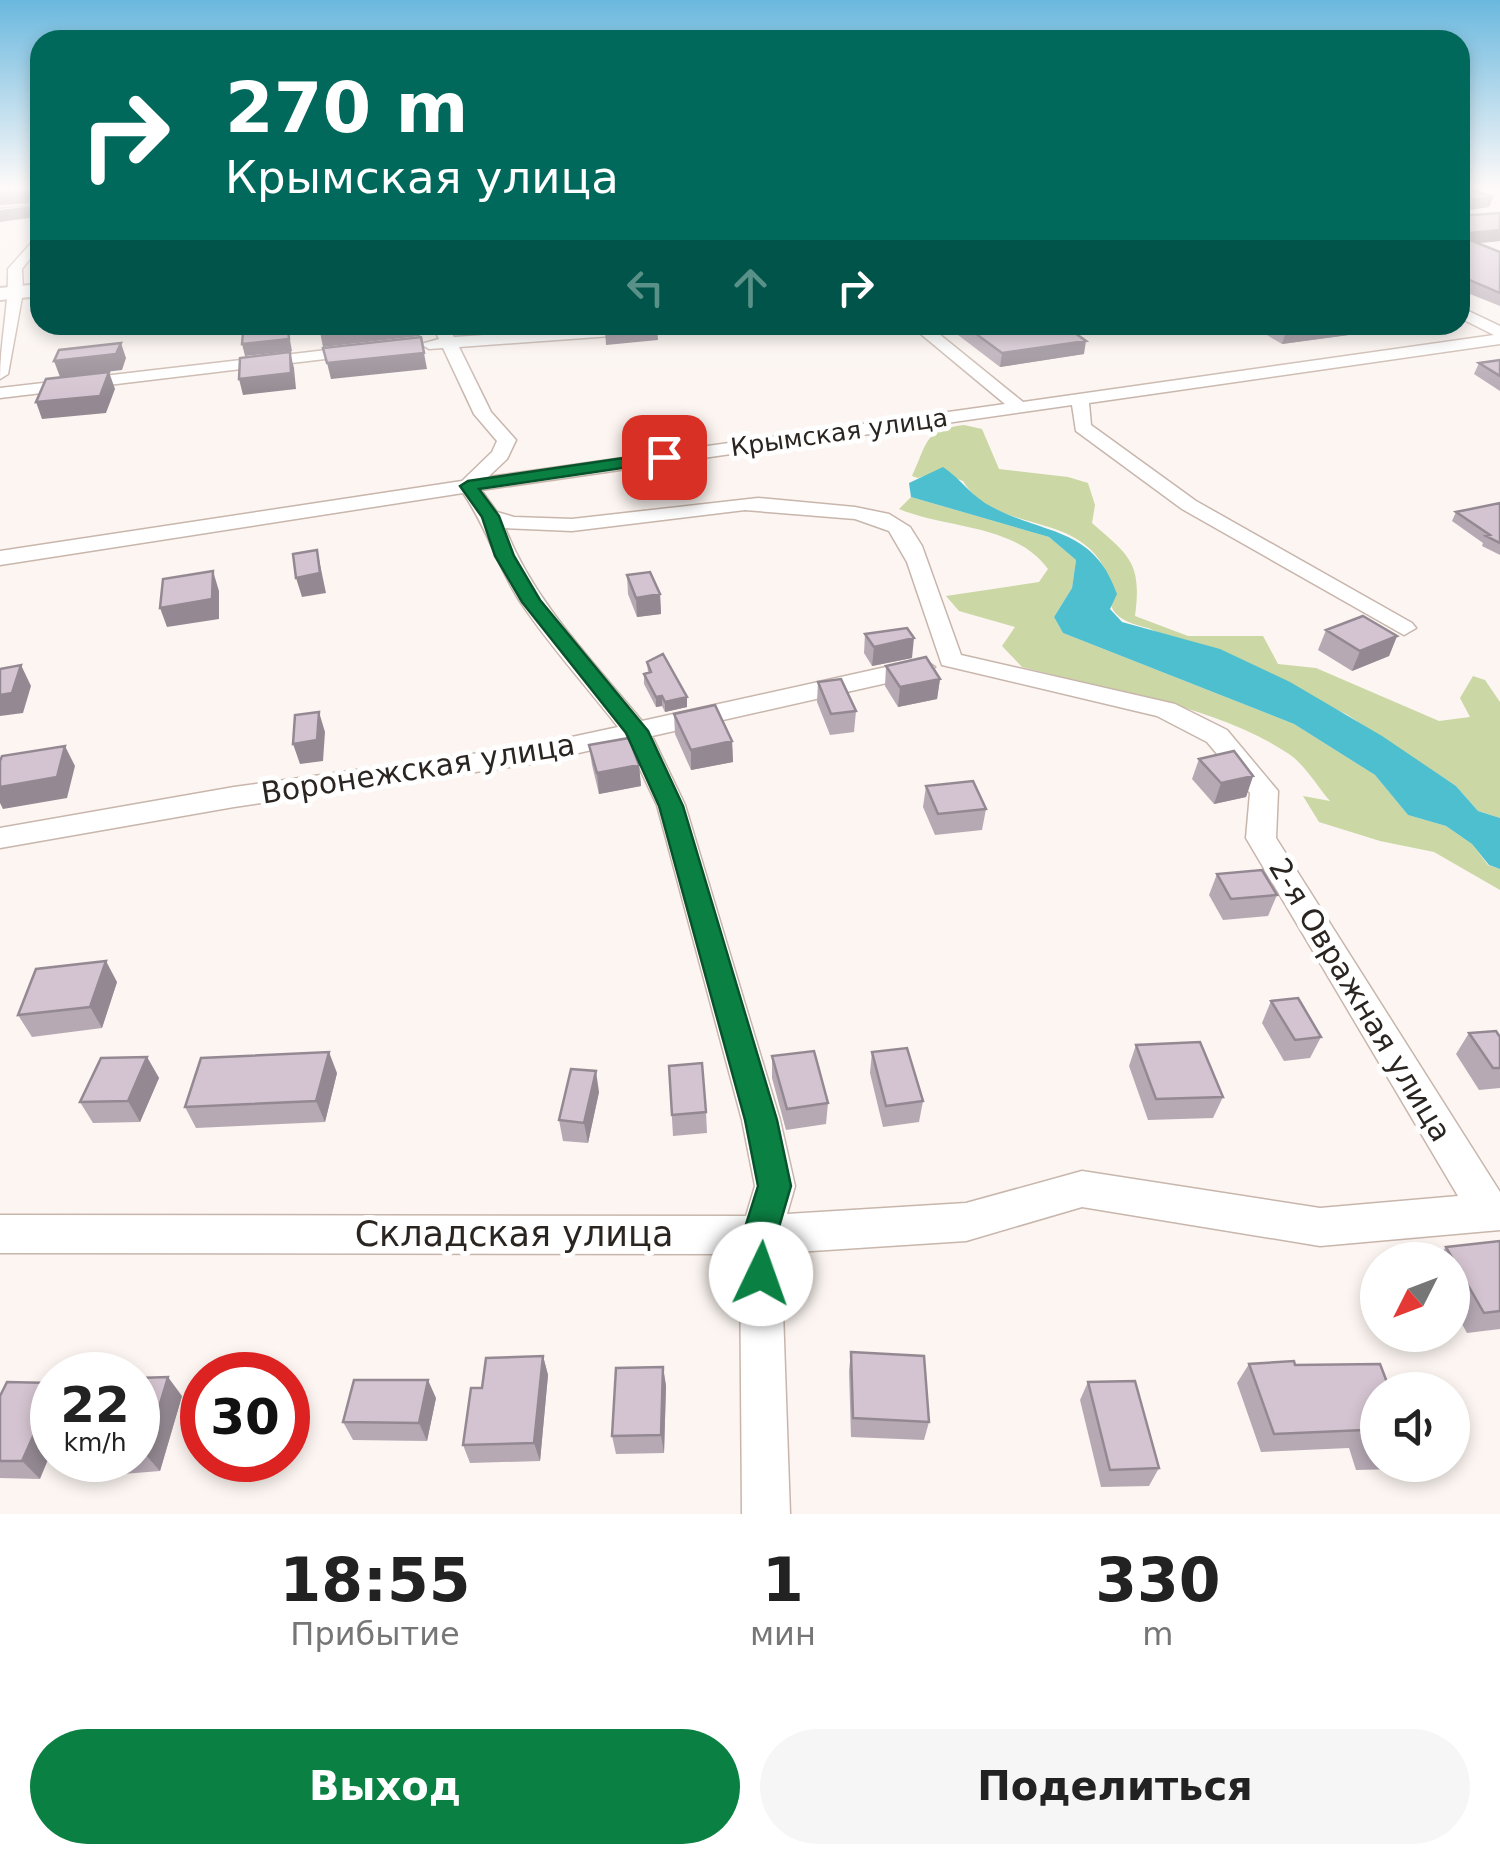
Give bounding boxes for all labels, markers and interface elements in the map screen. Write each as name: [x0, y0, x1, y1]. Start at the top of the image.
text: 270 m: [225, 67, 468, 149]
icon: right: [60, 70, 190, 200]
text: Крымская улица: [225, 151, 619, 204]
icon: left: [618, 260, 673, 315]
icon: ahead: [723, 260, 778, 315]
icon: right: [828, 260, 883, 315]
street label: Крымская улица: [729, 403, 949, 462]
pin: [622, 415, 707, 500]
icon: arrive: [637, 430, 692, 485]
street label: Воронежская улица: [259, 726, 577, 811]
street label: 2-я Овражная улица: [1262, 852, 1459, 1148]
street label: Складская улица: [355, 1214, 673, 1254]
position arrow: [709, 1222, 813, 1326]
north arrow: [1360, 1242, 1470, 1352]
map controls: [1360, 1242, 1470, 1482]
speed limit sign: 30: [180, 1352, 310, 1482]
button: sound: [1360, 1372, 1470, 1482]
text: 22: [60, 1376, 130, 1434]
text: km/h: [63, 1428, 127, 1457]
text: 18:55: [279, 1545, 470, 1615]
text: 1: [762, 1545, 804, 1615]
text: 330: [1095, 1545, 1221, 1615]
text: Прибытие: [290, 1615, 460, 1653]
text: мин: [750, 1615, 816, 1653]
text: m: [1142, 1615, 1173, 1653]
button: Выход: [30, 1729, 740, 1844]
button: Поделиться: [760, 1729, 1470, 1844]

